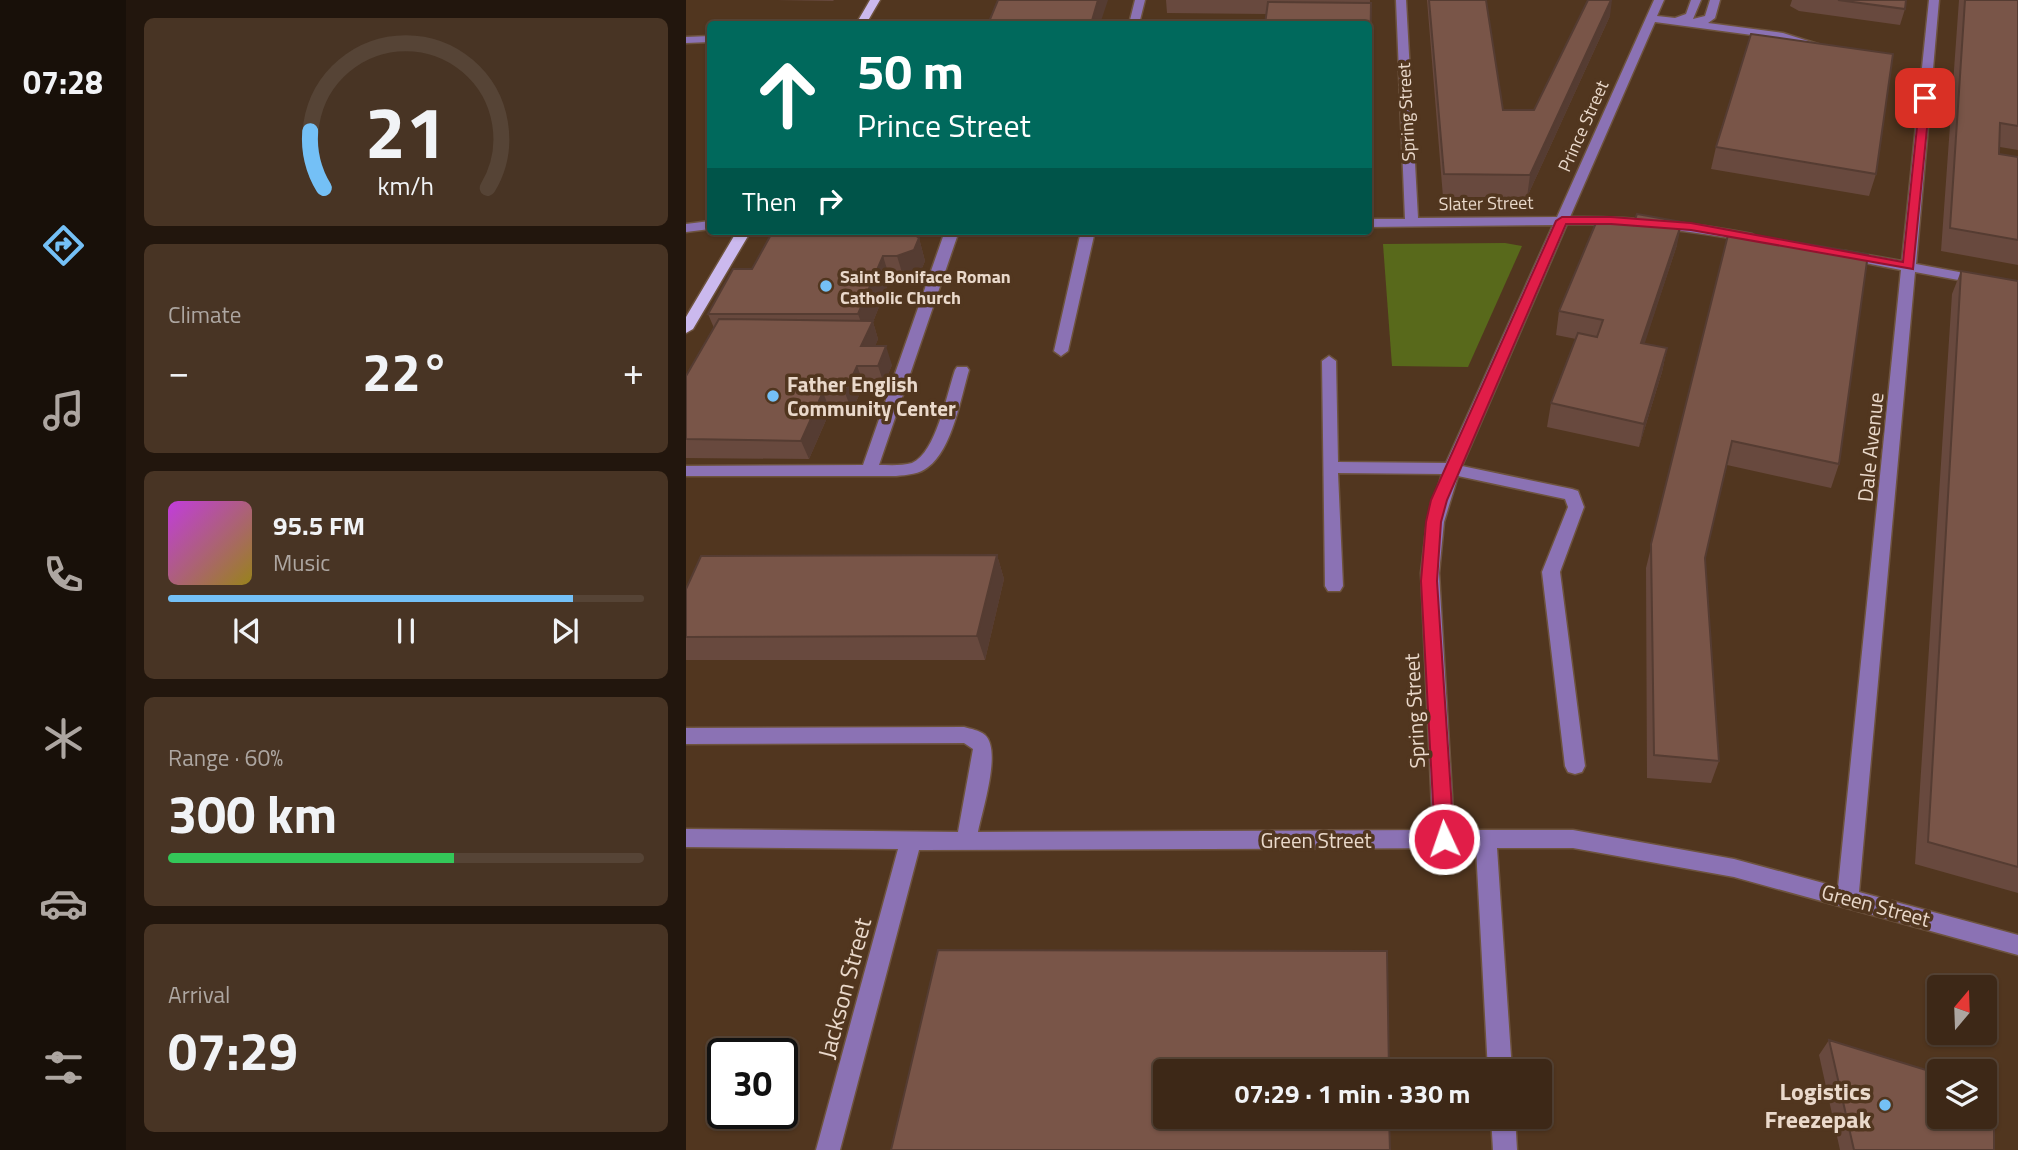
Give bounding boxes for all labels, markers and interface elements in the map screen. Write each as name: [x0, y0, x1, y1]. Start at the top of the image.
text: 50 m: [857, 33, 964, 108]
icon: ahead: [742, 49, 833, 140]
text: 07:28: [23, 58, 103, 106]
street label: Spring Street: [1390, 61, 1422, 162]
pin: [1895, 68, 1955, 128]
street label: Prince Street: [1551, 75, 1615, 176]
text: 21: [365, 77, 447, 187]
icon: arrive: [1906, 79, 1944, 117]
text: Prince Street: [857, 101, 1031, 149]
text: km/h: [378, 167, 434, 205]
text: Then: [742, 182, 797, 221]
icon: right: [811, 182, 849, 220]
street label: Slater Street: [1438, 189, 1534, 217]
icon: directions: [39, 221, 88, 270]
place label: Saint Boniface Roman Catholic Church: [840, 263, 1011, 311]
marker: Saint Boniface Roman Catholic Church: [818, 278, 834, 294]
text: Climate: [168, 297, 241, 332]
text: 22°: [362, 332, 450, 411]
text: −: [168, 342, 189, 400]
text: +: [623, 342, 644, 400]
place label: Father English Community Center: [787, 368, 956, 424]
icon: music: [39, 386, 88, 435]
marker: Father English Community Center: [765, 388, 781, 404]
street label: Dale Avenue: [1848, 391, 1892, 503]
text: 95.5 FM: [273, 506, 365, 545]
text: Music: [273, 545, 330, 580]
icon: phone: [39, 550, 88, 599]
icon: previous: [228, 612, 266, 650]
icon: pause: [387, 612, 425, 650]
icon: next: [546, 612, 584, 650]
street label: Spring Street: [1395, 652, 1433, 769]
icon: climate: [39, 714, 88, 763]
text: Range · 60%: [168, 740, 283, 775]
text: 300 km: [168, 774, 337, 853]
position arrow: [1407, 802, 1481, 876]
street label: Green Street: [1260, 824, 1372, 856]
street label: Green Street: [1818, 875, 1934, 935]
icon: car: [39, 879, 88, 928]
street label: Jackson Street: [808, 913, 880, 1063]
north arrow: [1927, 975, 1997, 1045]
map controls: [1927, 975, 1997, 1129]
text: Arrival: [168, 977, 230, 1012]
text: 07:29: [168, 1011, 298, 1090]
speed limit sign: 30: [707, 1038, 798, 1129]
icon: filters: [39, 1043, 88, 1092]
button: layers: [1927, 1059, 1997, 1129]
place label: Logistics Freezepak: [1764, 1073, 1872, 1137]
text: 07:29 · 1 min · 330 m: [1235, 1074, 1470, 1113]
marker: Logistics Freezepak: [1877, 1097, 1893, 1113]

